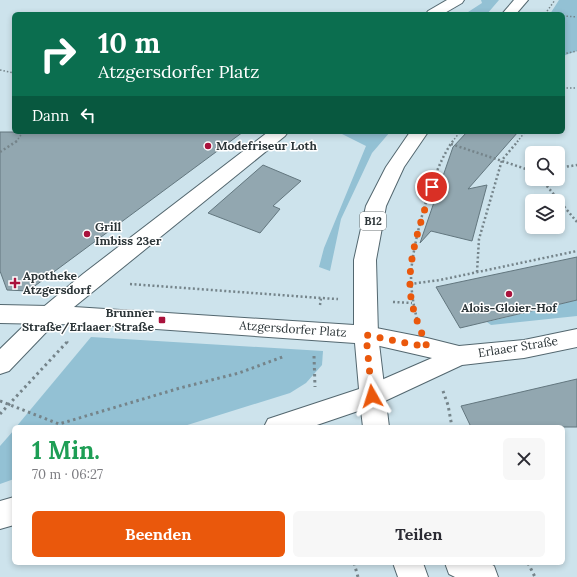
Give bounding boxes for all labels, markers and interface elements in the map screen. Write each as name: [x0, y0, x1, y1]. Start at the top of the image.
text: 10 m: [98, 25, 160, 61]
icon: right: [32, 28, 84, 80]
text: Atzgersdorfer Platz: [98, 60, 259, 83]
icon: left: [77, 104, 99, 126]
text: Dann: [32, 106, 69, 125]
place label: Modefriseur Loth: [216, 138, 318, 153]
marker: Modefriseur Loth: [203, 141, 213, 151]
map controls: [525, 146, 565, 234]
button: search: [525, 146, 565, 186]
pin: [415, 170, 449, 204]
icon: arrive: [421, 176, 443, 198]
button: layers: [525, 194, 565, 234]
road number: B12: [360, 212, 386, 230]
place label: Grill Imbiss 23er: [95, 219, 162, 248]
marker: Grill Imbiss 23er: [82, 229, 92, 239]
place label: Apotheke Atzgersdorf: [23, 268, 92, 297]
marker: Apotheke Atzgersdorf: [10, 278, 20, 288]
marker: Alois-Gloier-Hof: [504, 289, 514, 299]
place label: Alois-Gloier-Hof: [461, 300, 558, 315]
place label: Brunner Straße/Erlaaer Straße: [22, 305, 155, 335]
marker: Brunner Straße/Erlaaer Straße: [157, 315, 167, 325]
street label: Atzgersdorfer Platz: [238, 317, 347, 340]
street label: Erlaaer Straße: [477, 333, 559, 360]
position arrow: [351, 375, 393, 417]
text: 1 Min.: [32, 435, 100, 466]
button: close: [503, 438, 545, 480]
text: 70 m · 06:27: [32, 466, 103, 483]
button: Beenden: [32, 511, 285, 557]
button: Teilen: [293, 511, 545, 557]

